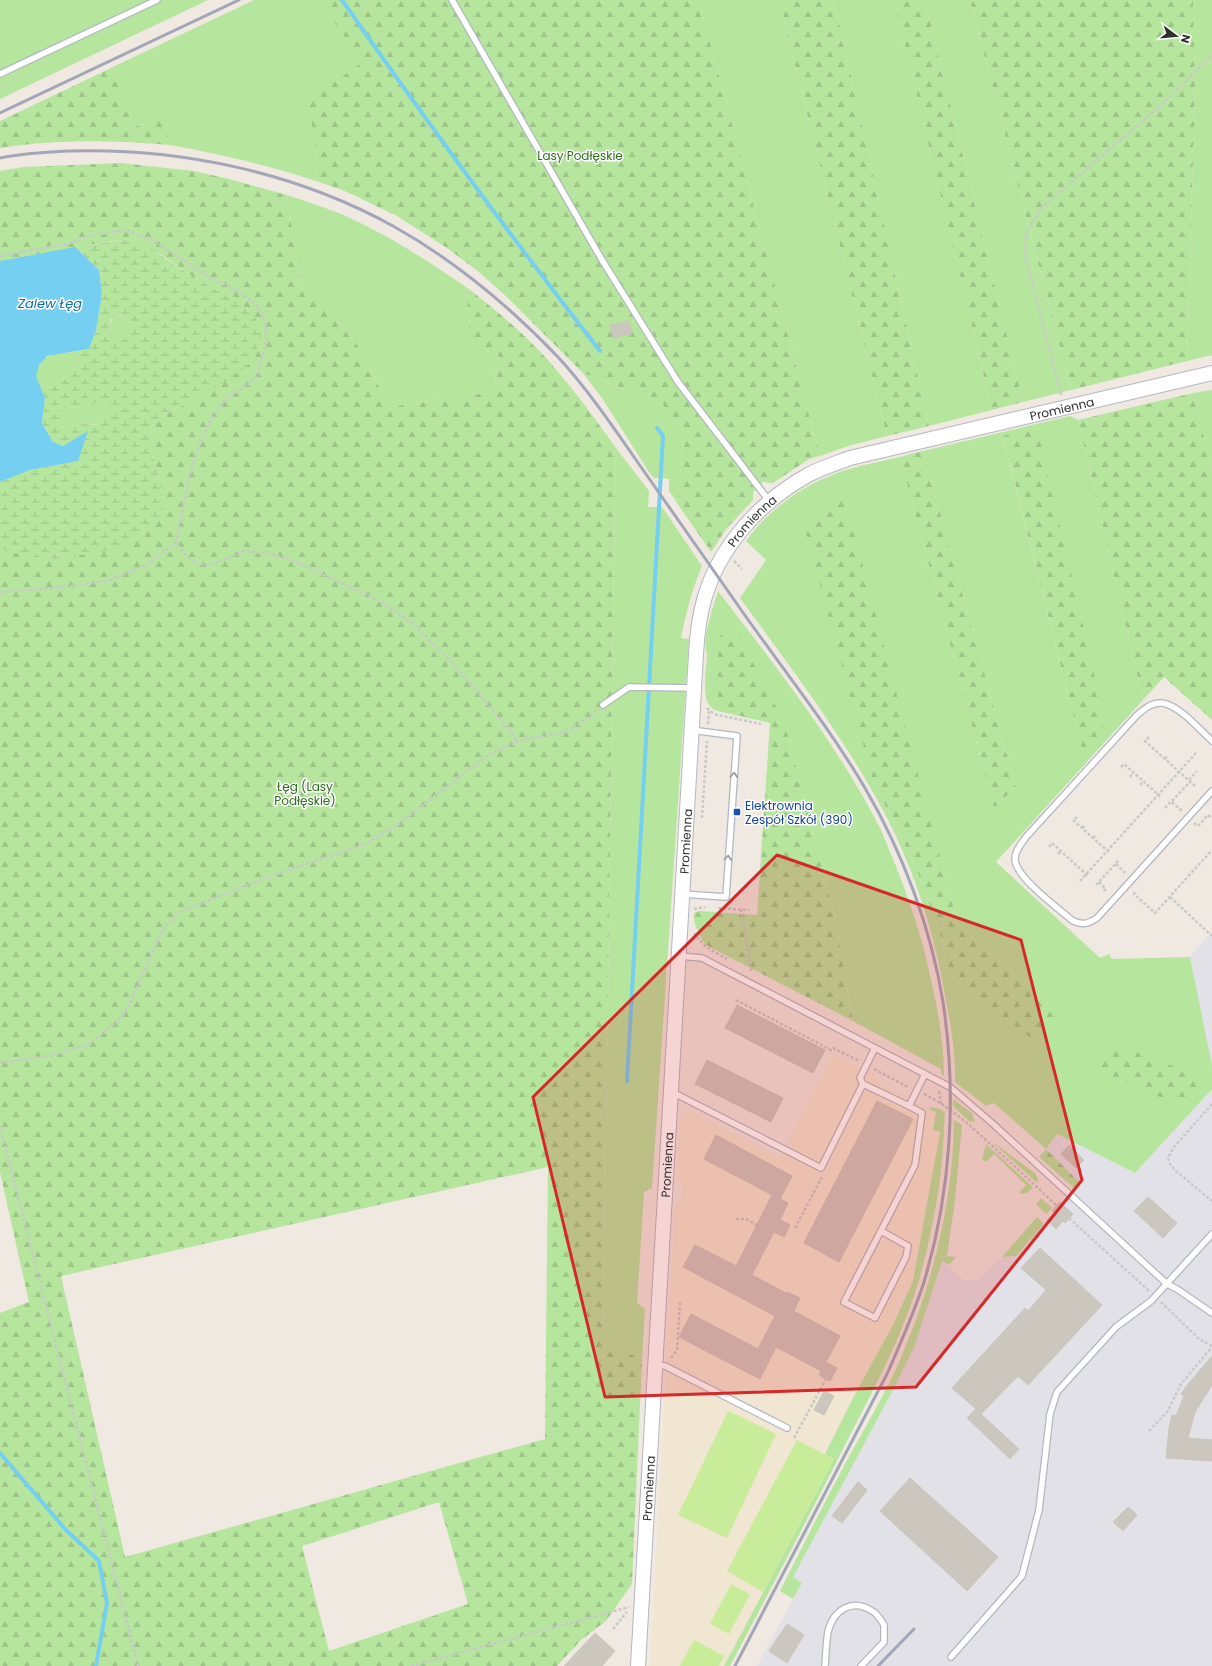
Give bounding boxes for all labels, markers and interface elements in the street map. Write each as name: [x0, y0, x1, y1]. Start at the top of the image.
north arrow: [1156, 16, 1196, 56]
text: N: [1177, 33, 1194, 45]
park label: Lasy Podłęskie: [537, 147, 623, 164]
water label: Zalew Łęg: [17, 294, 82, 313]
street label: Promienna: [1028, 393, 1096, 424]
street label: Promienna: [723, 491, 780, 550]
one-way arrow: [730, 772, 739, 778]
park label: Łęg (Lasy Podłęskie): [274, 778, 336, 809]
place label: Elektrownia Zespół Szkół (390): [745, 797, 853, 828]
marker: Elektrownia Zespół Szkół (390): [732, 807, 742, 817]
street label: Promienna: [675, 808, 696, 874]
one-way arrow: [724, 855, 733, 861]
street label: Promienna: [656, 1132, 677, 1198]
street label: Promienna: [638, 1455, 659, 1521]

